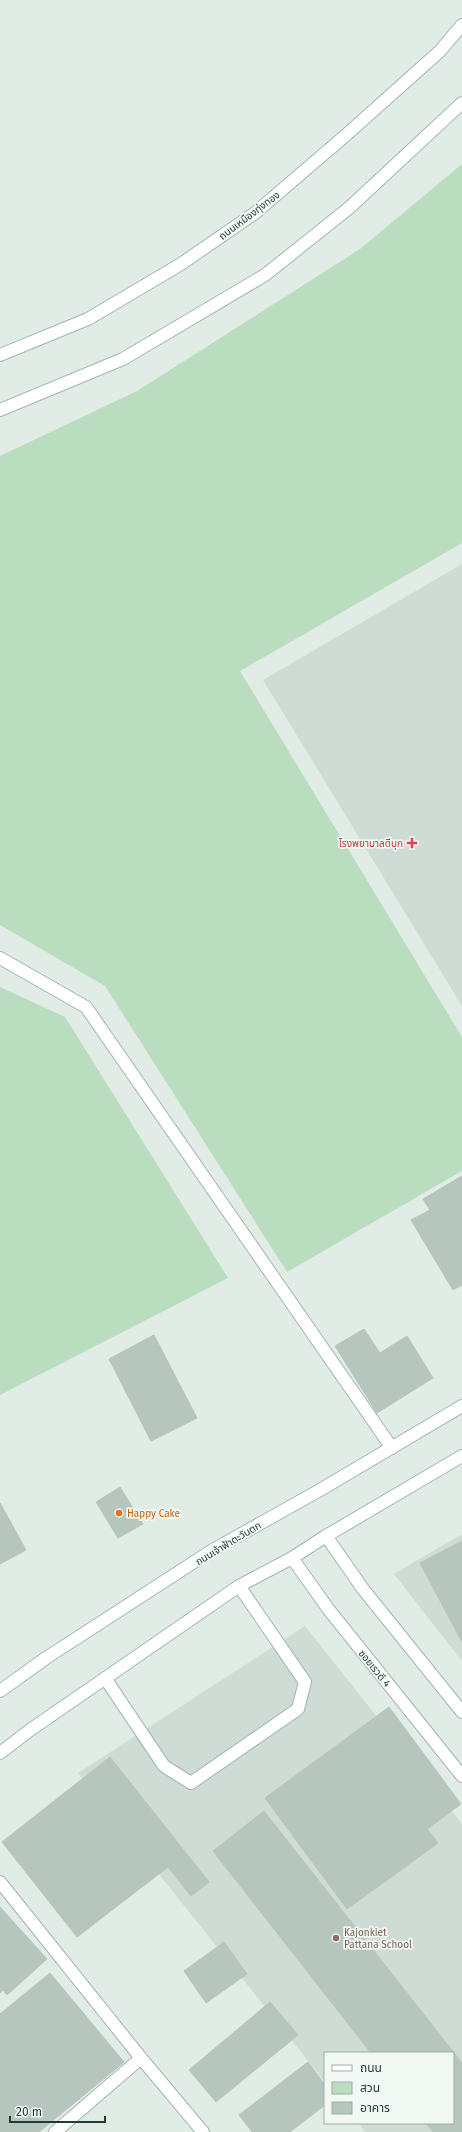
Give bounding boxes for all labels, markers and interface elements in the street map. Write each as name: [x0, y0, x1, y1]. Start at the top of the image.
street label: ถนนเหมืองทุ่งทอง: [216, 188, 282, 243]
marker: โรงพยาบาลดีบุก: [406, 837, 418, 849]
place label: โรงพยาบาลดีบุก: [339, 838, 403, 850]
marker: Happy Cake: [114, 1508, 124, 1518]
place label: Happy Cake: [127, 1508, 180, 1520]
street label: ถนนเจ้าฟ้าตะวันตก: [194, 1520, 263, 1568]
street label: ซอยเรวดี 4: [356, 1648, 393, 1690]
place label: Kajonkiet Pattana School: [344, 1927, 412, 1951]
marker: Kajonkiet Pattana School: [331, 1933, 341, 1943]
legend: [324, 2052, 454, 2124]
text: ถนน: [360, 2061, 382, 2075]
text: สวน: [360, 2081, 380, 2095]
scale bar: [10, 2098, 105, 2124]
text: อาคาร: [360, 2101, 390, 2115]
text: 20 m: [16, 2105, 42, 2119]

